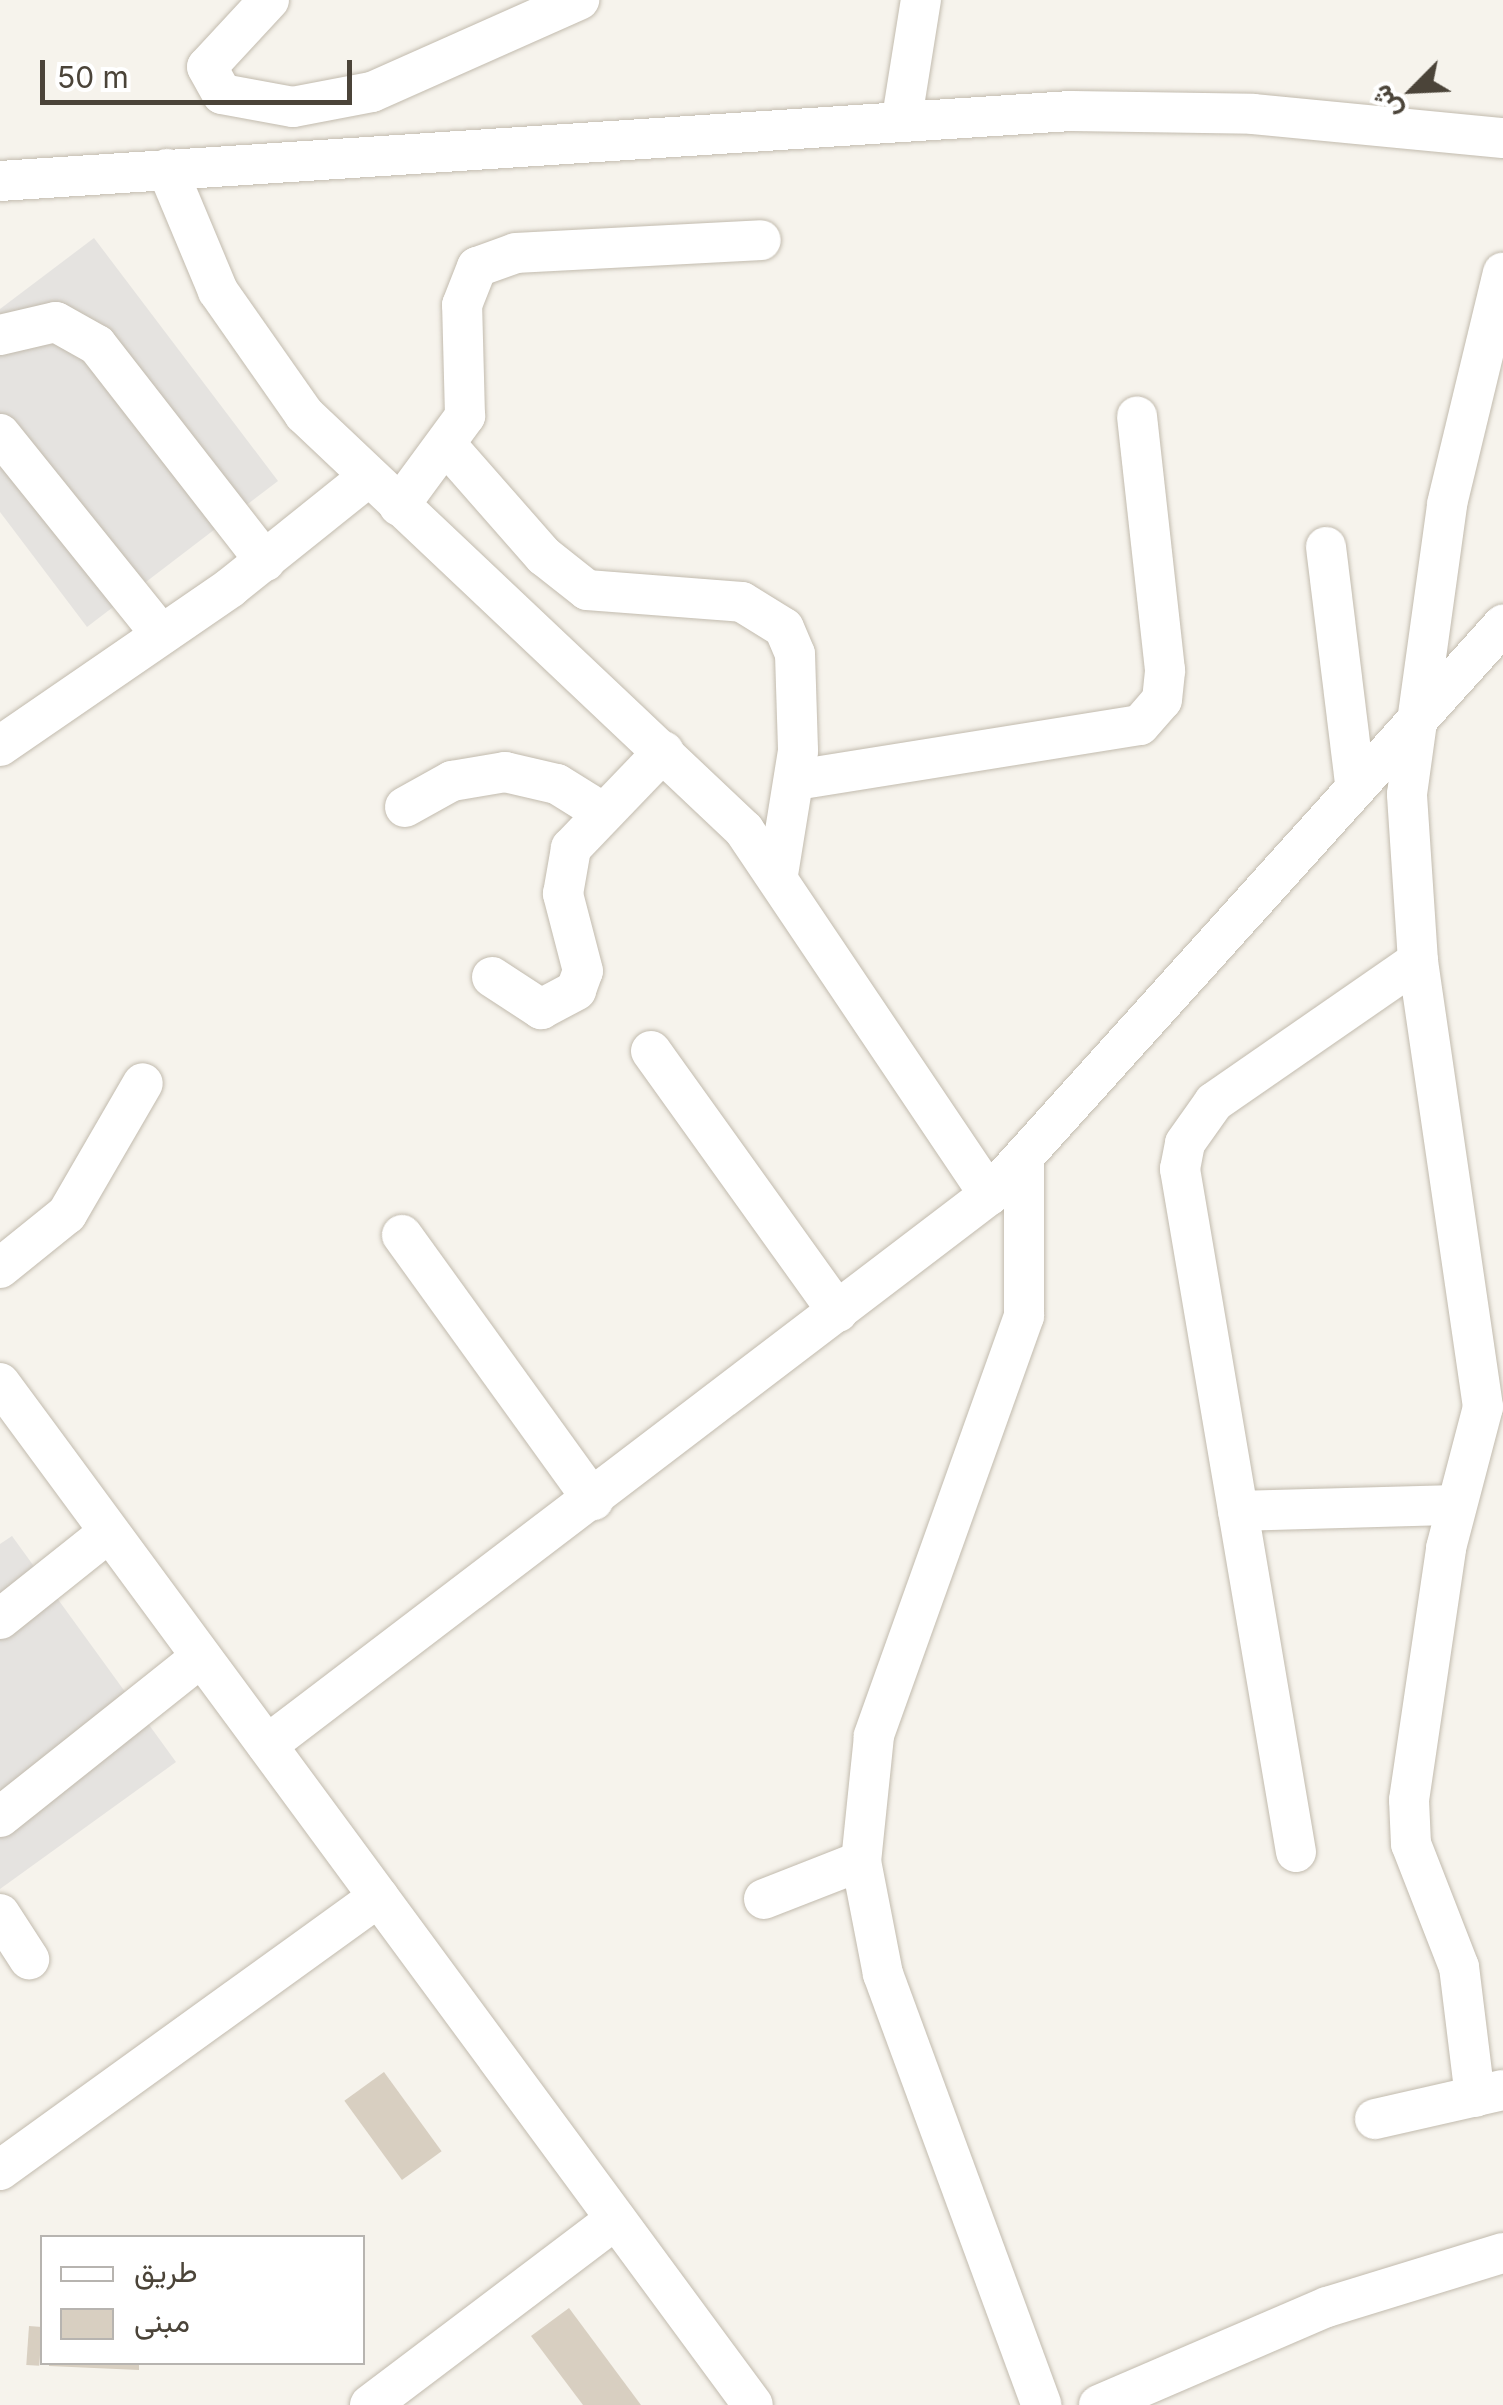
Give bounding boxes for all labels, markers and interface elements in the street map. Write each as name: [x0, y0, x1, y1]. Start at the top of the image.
scale bar: [45, 40, 358, 102]
north arrow: [1363, 40, 1463, 140]
text: 50 m: [57, 59, 129, 95]
text: ش: [1363, 80, 1408, 124]
legend: [40, 2235, 365, 2365]
text: طريق: [134, 2253, 198, 2289]
text: مبنى: [134, 2303, 190, 2339]

